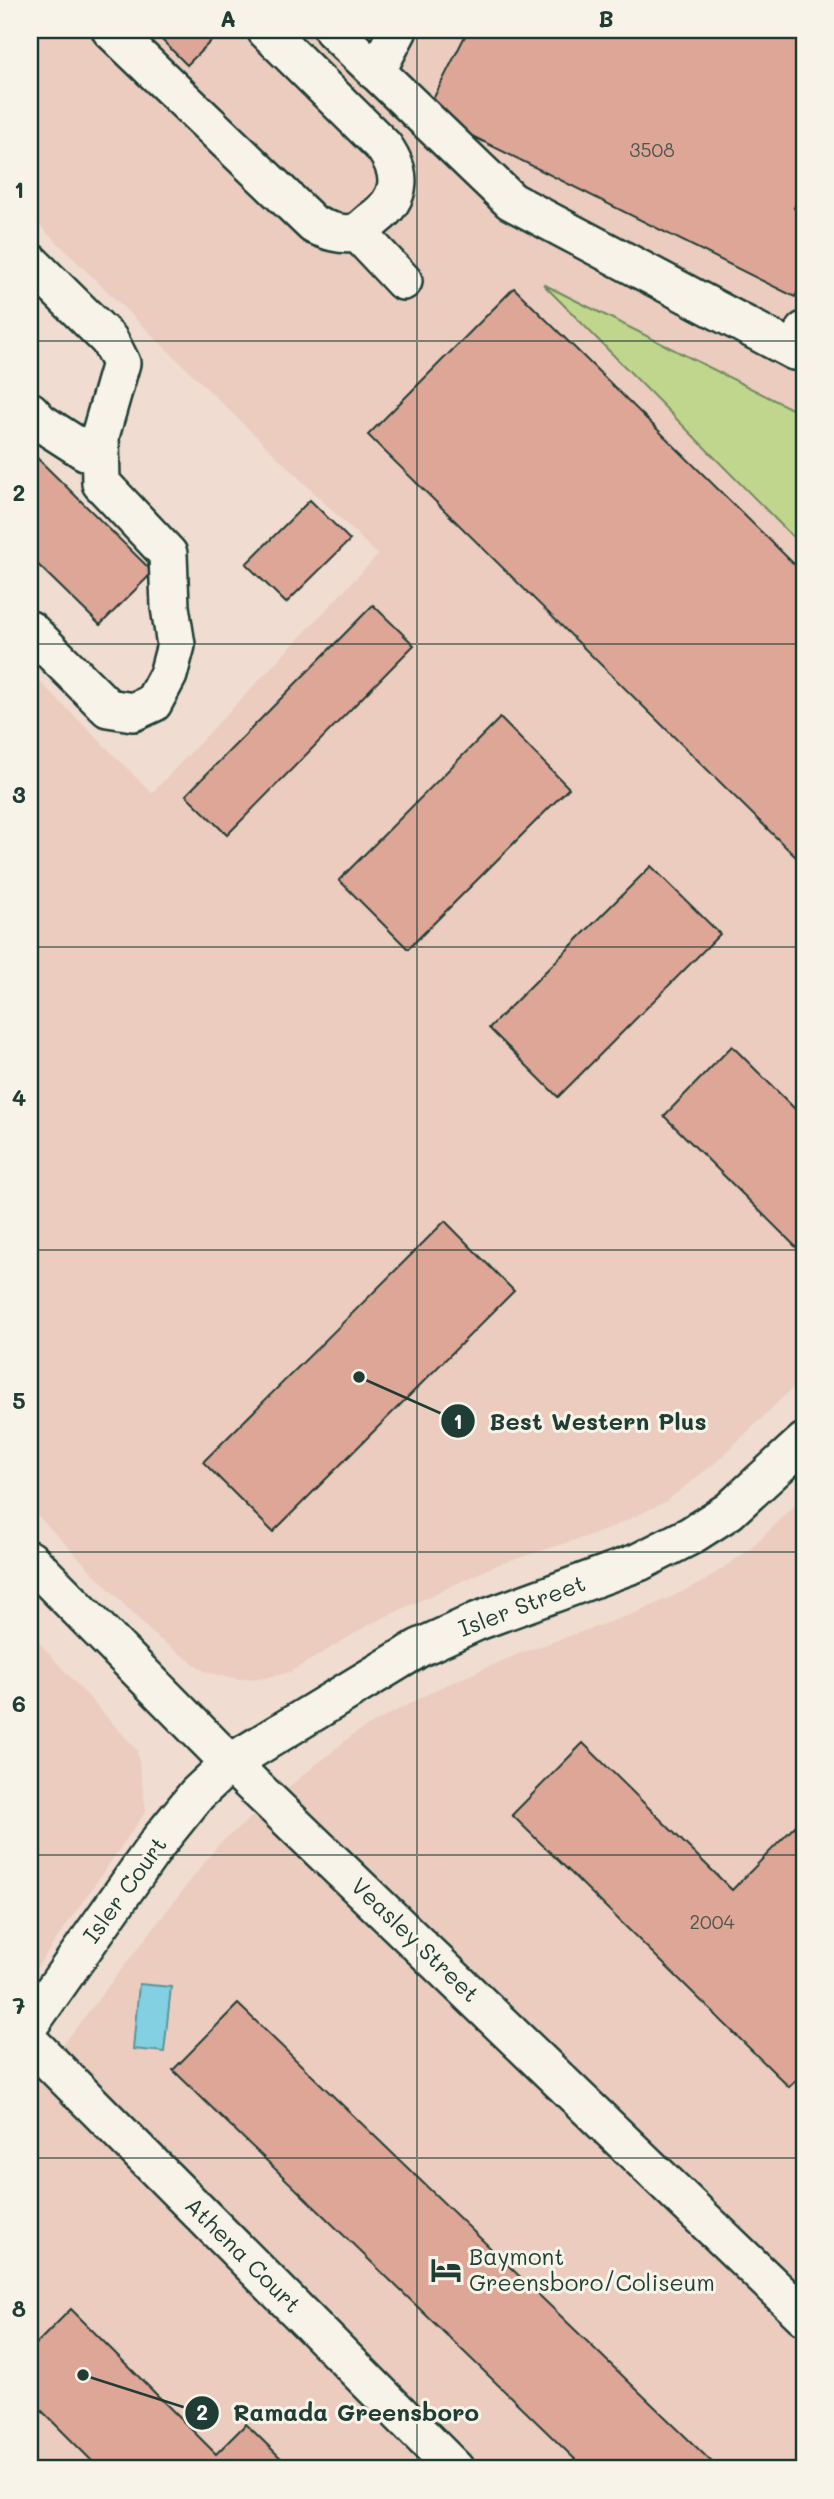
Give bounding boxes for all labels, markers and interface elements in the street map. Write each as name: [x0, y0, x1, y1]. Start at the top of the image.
text: A: [220, 3, 236, 33]
text: B: [598, 3, 614, 33]
house number: 3508: [629, 137, 675, 162]
text: 1: [14, 174, 24, 204]
text: 2: [13, 477, 25, 507]
text: 3: [12, 779, 26, 809]
text: 4: [12, 1082, 26, 1112]
text: 5: [12, 1385, 26, 1415]
callout: Best Western Plus: [440, 1399, 721, 1444]
text: Best Western Plus: [489, 1405, 707, 1436]
text: 1: [453, 1407, 463, 1434]
street label: Isler Street: [454, 1567, 589, 1643]
text: 6: [12, 1688, 26, 1718]
street label: Isler Court: [75, 1830, 173, 1949]
street label: Veasley Street: [345, 1870, 486, 2008]
house number: 2004: [689, 1909, 735, 1934]
text: 7: [13, 1990, 26, 2020]
street label: Athena Court: [179, 2190, 308, 2319]
place label: Baymont Greensboro/Coliseum: [469, 2241, 715, 2297]
hotel icon: Baymont Greensboro/Coliseum: [429, 2253, 463, 2287]
text: 8: [12, 2293, 26, 2323]
callout: Ramada Greensboro: [184, 2391, 493, 2436]
text: Ramada Greensboro: [233, 2396, 479, 2427]
text: 2: [196, 2398, 208, 2425]

